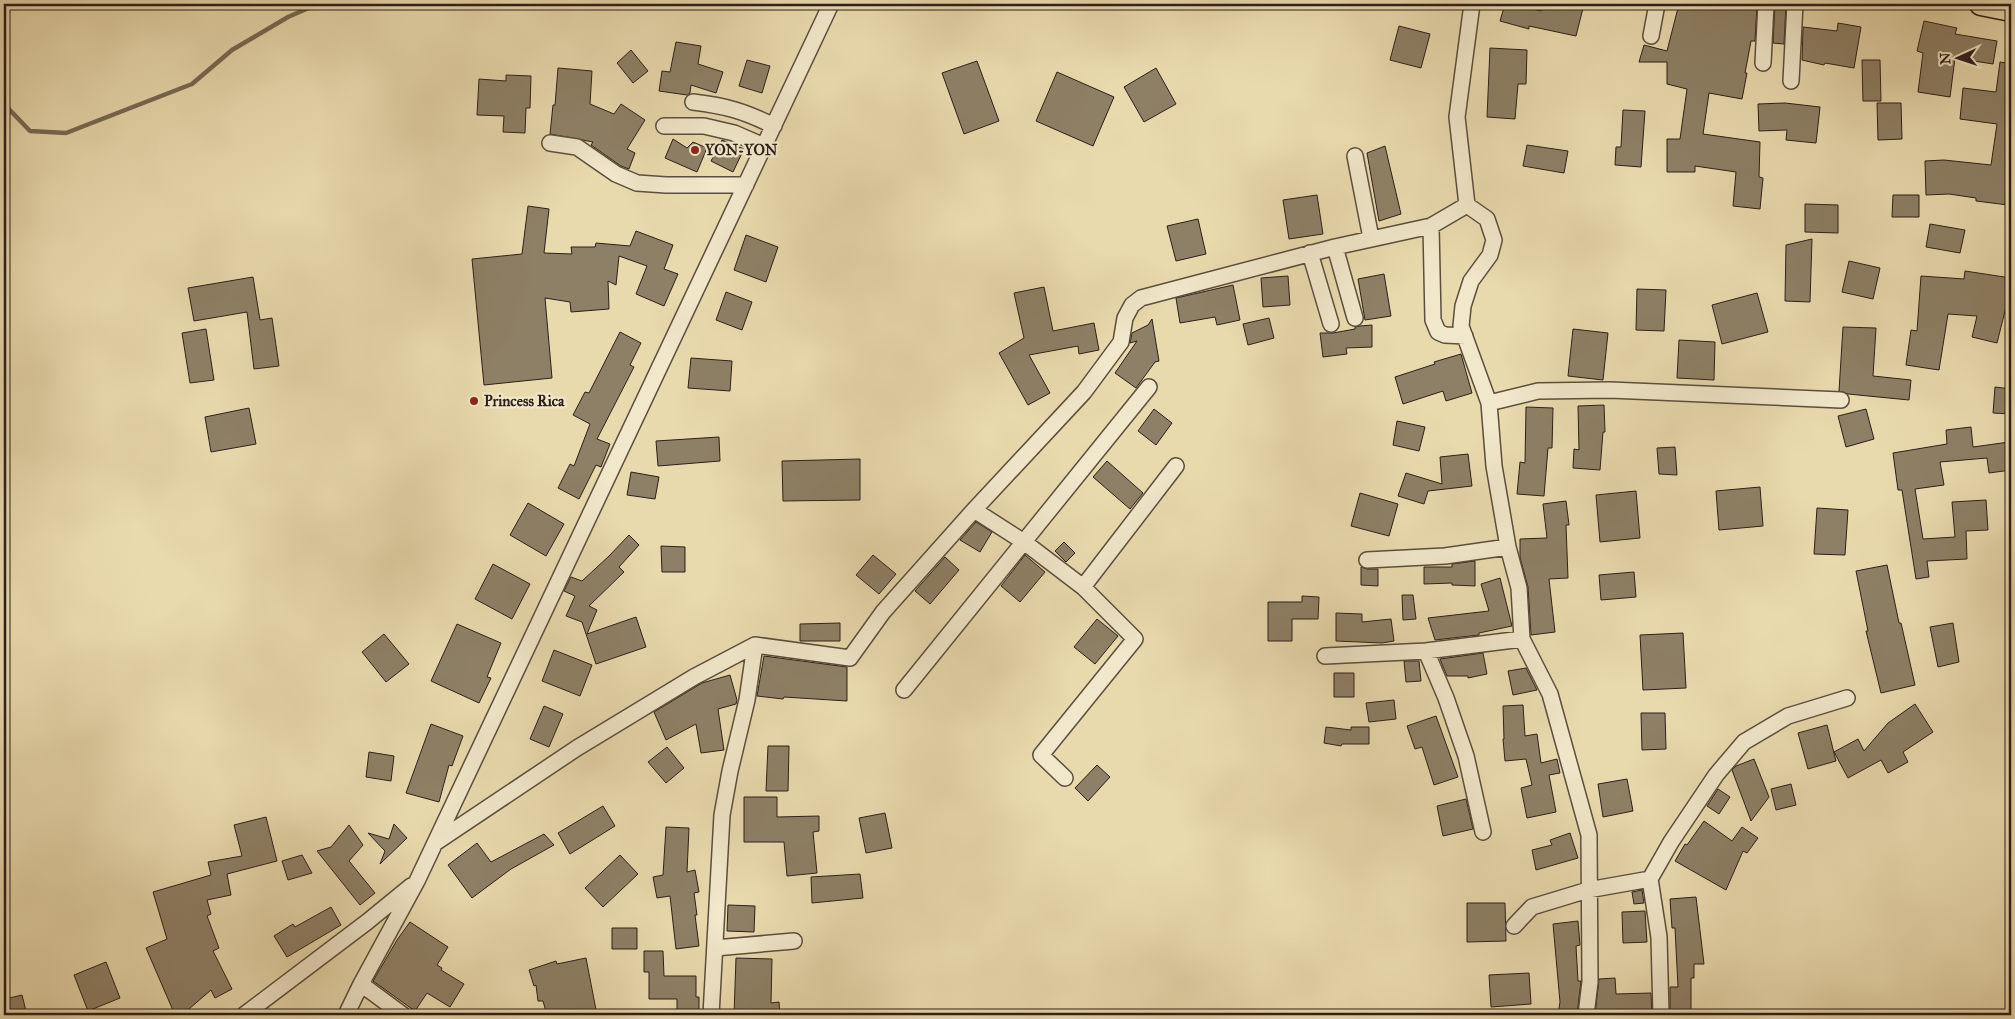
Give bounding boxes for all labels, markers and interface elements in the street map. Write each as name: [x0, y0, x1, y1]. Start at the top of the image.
north arrow: [1932, 32, 1982, 82]
text: N: [1937, 52, 1954, 65]
place label: YON-YON: [704, 141, 778, 159]
marker: YON-YON: [689, 144, 701, 156]
place label: Princess Rica: [484, 392, 565, 410]
marker: Princess Rica: [468, 395, 480, 407]

